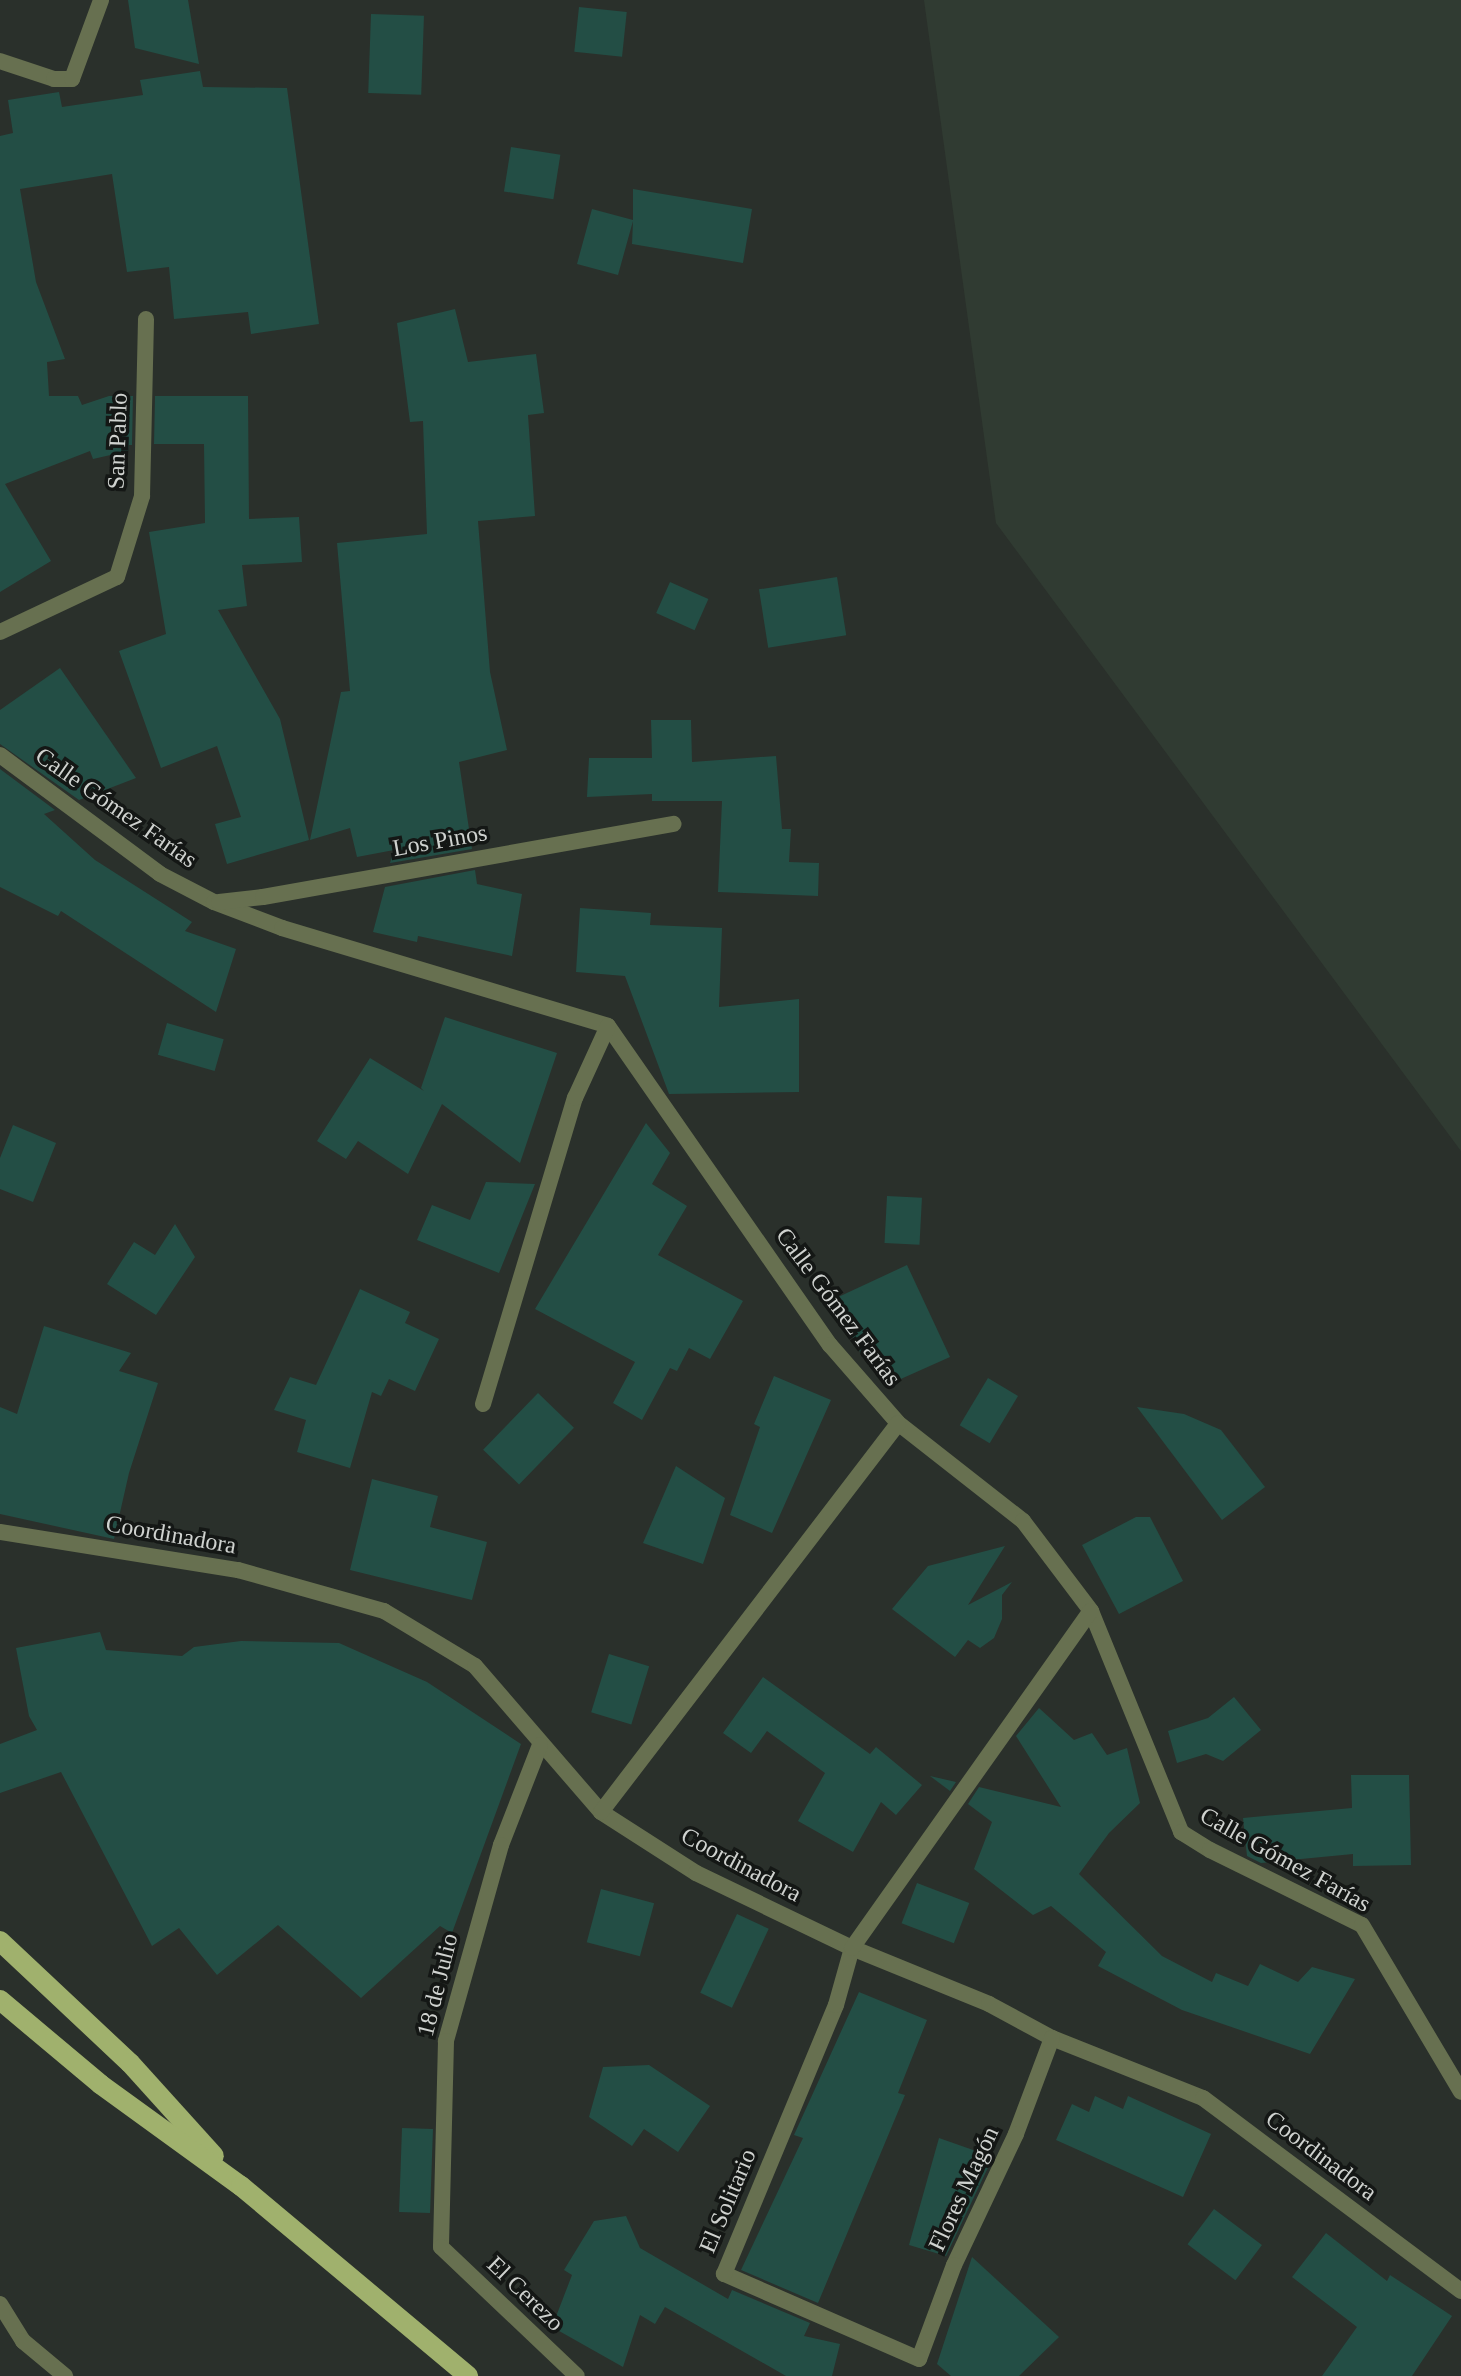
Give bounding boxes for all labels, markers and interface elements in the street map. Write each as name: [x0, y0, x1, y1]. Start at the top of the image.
street label: San Pablo: [102, 392, 134, 490]
street label: Calle Gómez Farías: [30, 742, 202, 874]
street label: Los Pinos: [391, 819, 489, 863]
street label: Calle Gómez Farías: [769, 1222, 907, 1392]
street label: Coordinadora: [104, 1509, 238, 1561]
street label: Calle Gómez Farías: [1195, 1801, 1375, 1919]
street label: Coordinadora: [676, 1821, 806, 1909]
street label: 18 de Julio: [411, 1930, 465, 2040]
street label: Coordinadora: [1260, 2105, 1382, 2207]
street label: Flores Magón: [923, 2122, 1005, 2256]
street label: El Solitario: [693, 2145, 763, 2257]
street label: El Cerezo: [481, 2251, 569, 2337]

